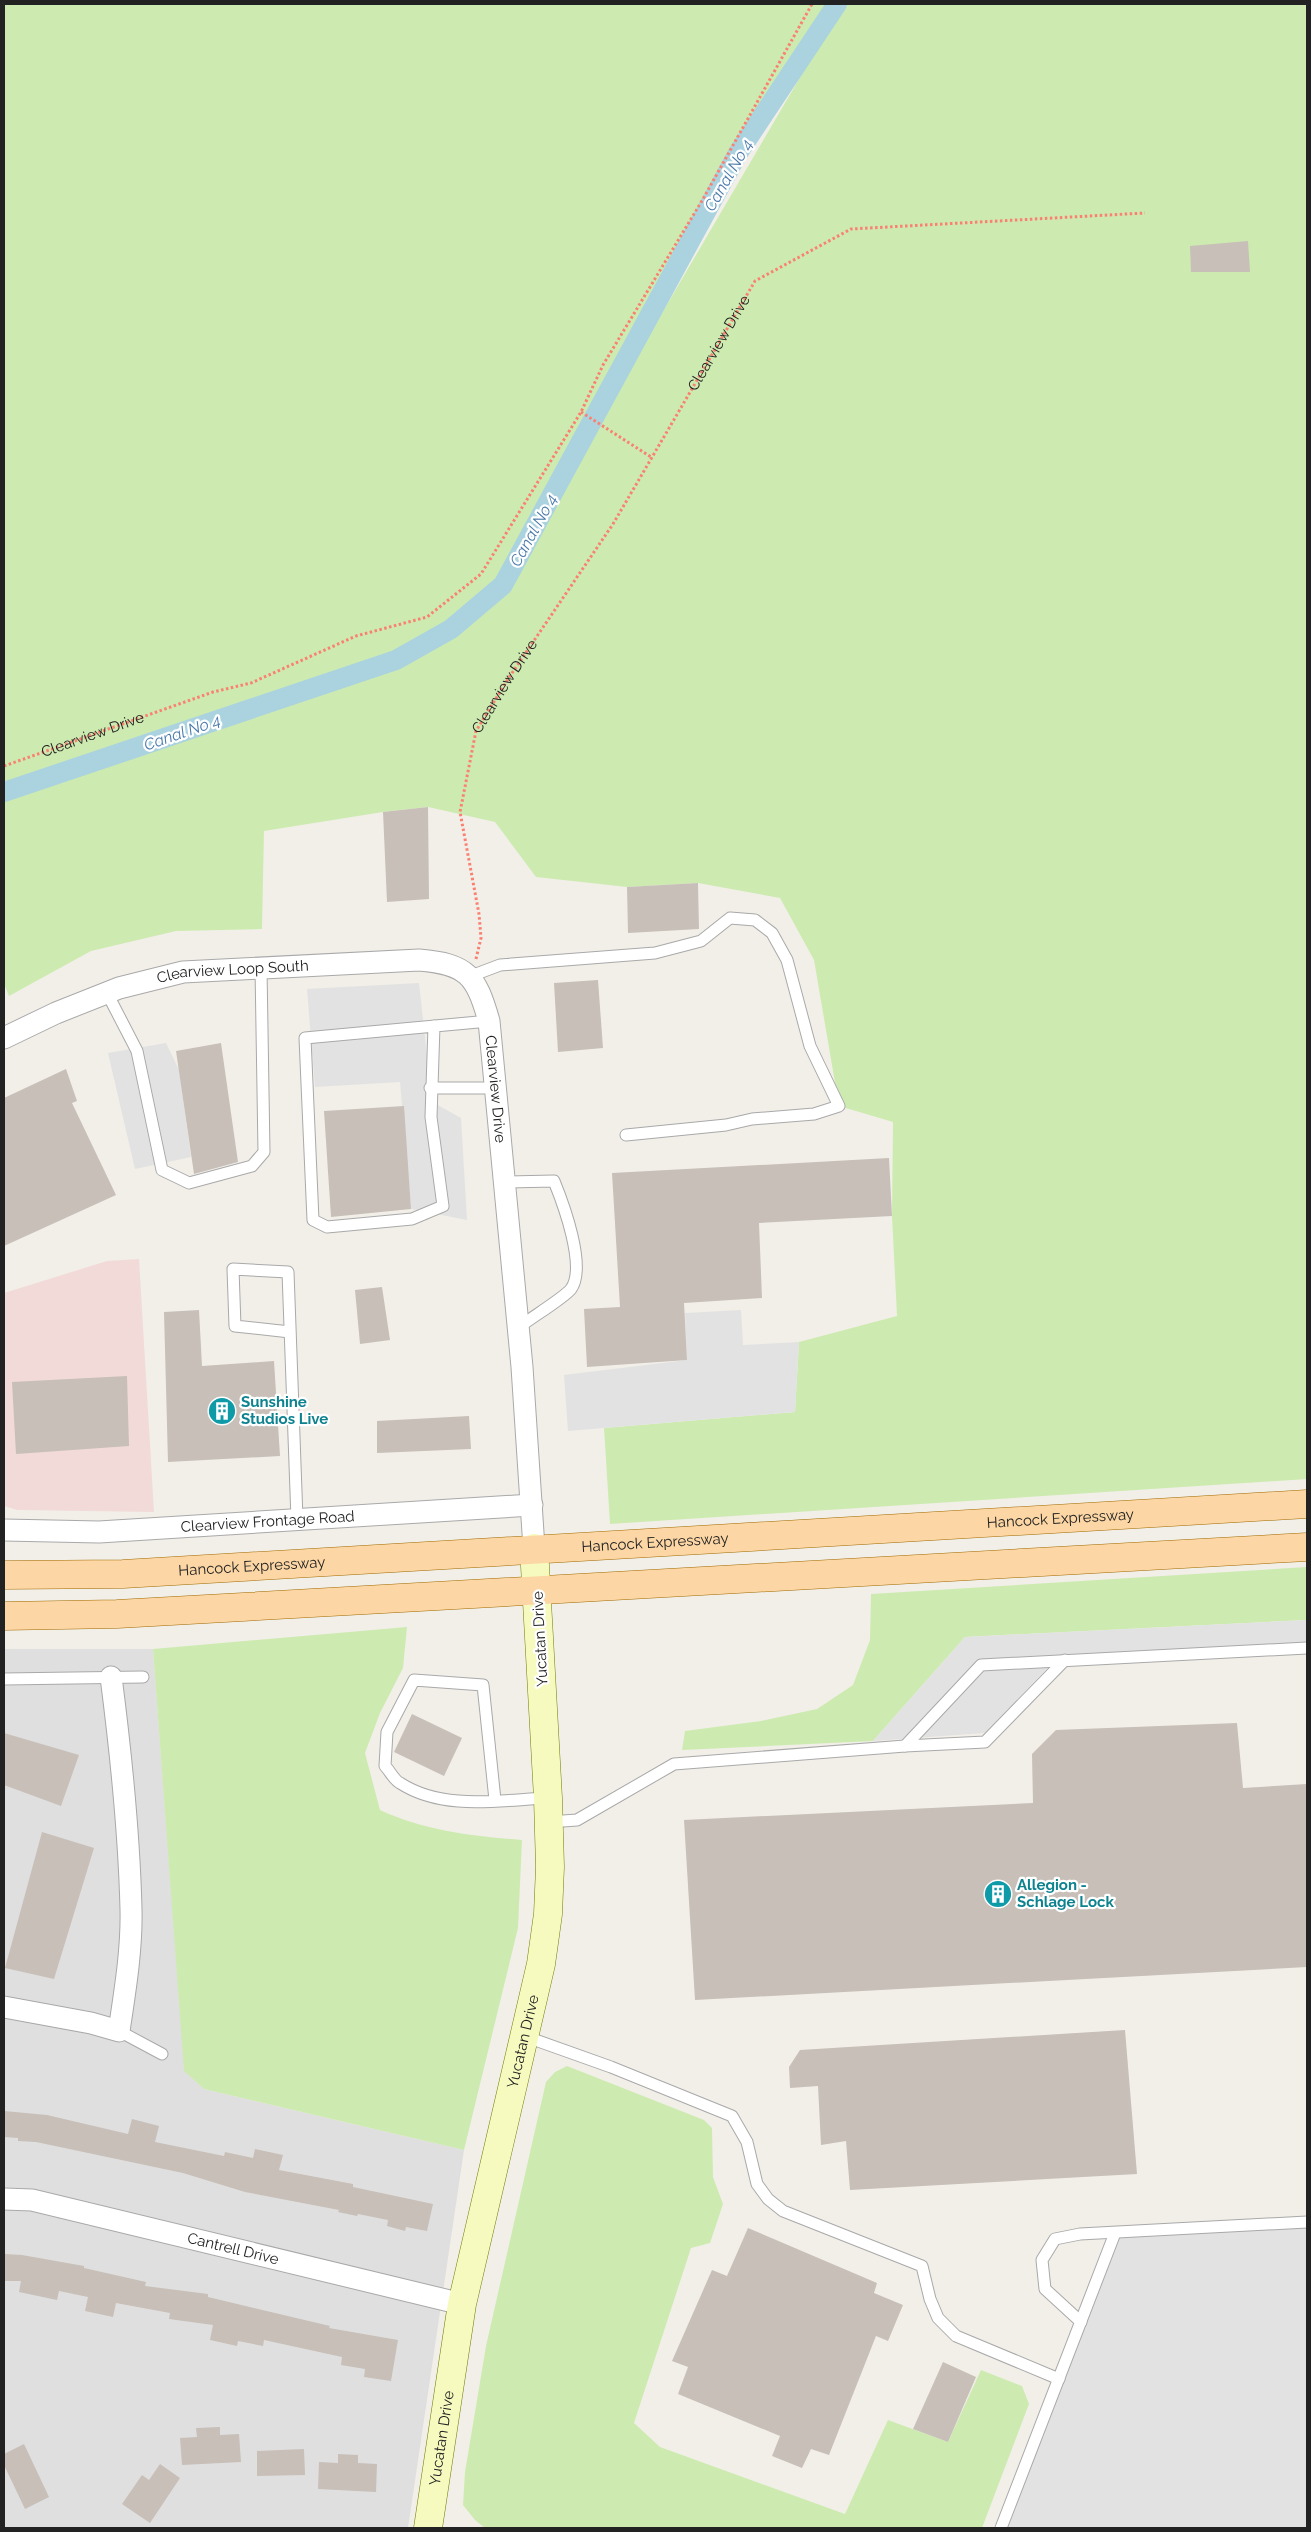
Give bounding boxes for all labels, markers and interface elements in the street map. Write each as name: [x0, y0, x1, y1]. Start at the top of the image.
water label: Canal No 4: [700, 136, 757, 214]
street label: Clearview Drive: [684, 292, 754, 394]
water label: Canal No 4: [506, 491, 561, 570]
street label: Clearview Drive: [468, 636, 541, 737]
street label: Clearview Drive: [39, 708, 147, 761]
water label: Canal No 4: [141, 711, 223, 754]
street label: Clearview Loop South: [155, 957, 309, 987]
street label: Clearview Drive: [481, 1034, 510, 1144]
place label: Sunshine Studios Live: [241, 1393, 328, 1428]
building icon: Sunshine Studios Live: [207, 1396, 237, 1426]
street label: Hancock Expressway: [986, 1505, 1134, 1532]
street label: Clearview Frontage Road: [180, 1507, 355, 1536]
street label: Hancock Expressway: [581, 1529, 729, 1556]
street label: Hancock Expressway: [178, 1553, 326, 1580]
street label: Yucatan Drive: [528, 1591, 551, 1687]
place label: Allegion - Schlage Lock: [1017, 1876, 1114, 1911]
building icon: Allegion - Schlage Lock: [983, 1879, 1013, 1909]
street label: Yucatan Drive: [503, 1993, 543, 2090]
street label: Cantrell Drive: [186, 2229, 281, 2268]
street label: Yucatan Drive: [426, 2389, 458, 2487]

